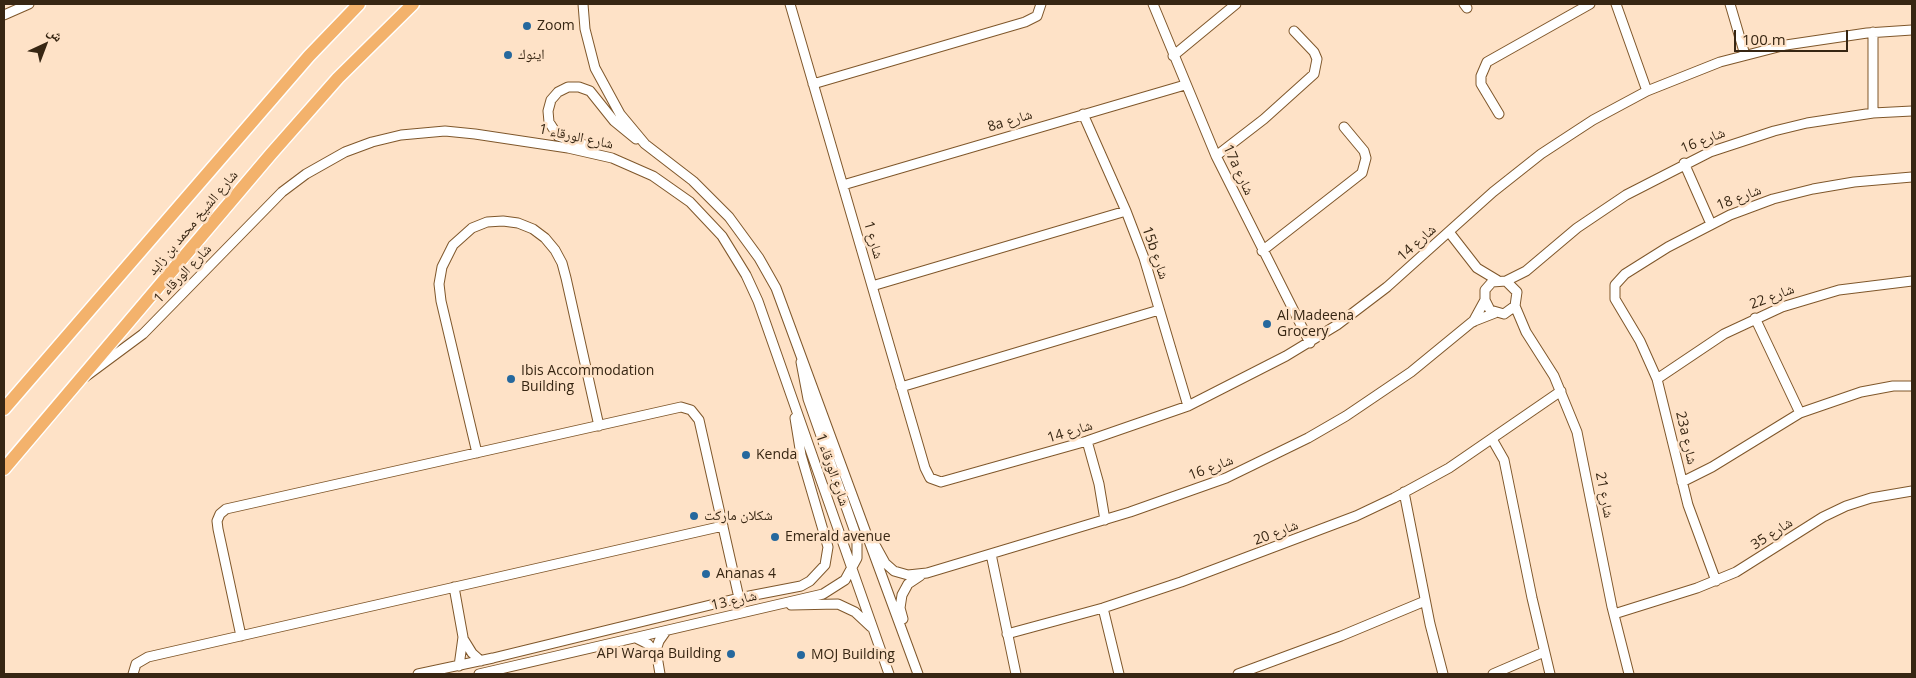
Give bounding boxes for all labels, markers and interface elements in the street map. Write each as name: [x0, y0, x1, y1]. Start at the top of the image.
place label: Zoom: [537, 18, 575, 34]
north arrow: [20, 20, 70, 70]
marker: Zoom: [521, 20, 533, 32]
scale bar: [1736, 20, 1850, 52]
text: ش: [44, 22, 67, 46]
text: 100 m: [1742, 29, 1786, 49]
place label: اينوك: [518, 47, 545, 63]
marker: اينوك: [502, 49, 514, 61]
street label: 8a شارع: [986, 106, 1034, 136]
street label: شارع الورقاء 1: [537, 121, 615, 153]
street label: شارع 16: [1678, 125, 1728, 157]
street label: 17a شارع: [1219, 142, 1257, 198]
street label: شارع الشيخ محمد بن زايد: [144, 167, 242, 279]
street label: شارع 18: [1714, 182, 1764, 214]
street label: شارع 1: [860, 219, 886, 261]
street label: شارع 14: [1394, 221, 1440, 265]
street label: 15b شارع: [1138, 224, 1172, 282]
street label: شارع الورقاء 1: [151, 241, 215, 307]
street label: شارع 22: [1747, 281, 1797, 313]
place label: Al Madeena Grocery: [1277, 308, 1354, 341]
marker: Al Madeena Grocery: [1261, 318, 1273, 330]
place label: Ibis Accommodation Building: [521, 363, 654, 396]
marker: Ibis Accommodation Building: [505, 373, 517, 385]
street label: 23a شارع: [1672, 410, 1700, 466]
street label: شارع 14: [1045, 417, 1095, 447]
street label: شارع الورقاء 1: [812, 431, 852, 509]
place label: Kenda: [756, 447, 797, 463]
marker: Kenda: [740, 449, 752, 461]
street label: شارع 16: [1186, 452, 1236, 484]
street label: شارع 21: [1591, 471, 1617, 519]
place label: شكلان ماركت: [704, 508, 773, 524]
marker: شكلان ماركت: [688, 510, 700, 522]
street label: شارع 35: [1748, 514, 1796, 554]
street label: شارع 20: [1251, 517, 1301, 549]
place label: Emerald avenue: [785, 529, 891, 545]
marker: Emerald avenue: [769, 531, 781, 543]
place label: Ananas 4: [716, 566, 776, 582]
marker: Ananas 4: [700, 568, 712, 580]
street label: شارع 13: [710, 588, 758, 614]
place label: API Warqa Building: [597, 646, 721, 662]
place label: MOJ Building: [811, 647, 895, 663]
marker: API Warqa Building: [725, 648, 737, 660]
marker: MOJ Building: [795, 649, 807, 661]

